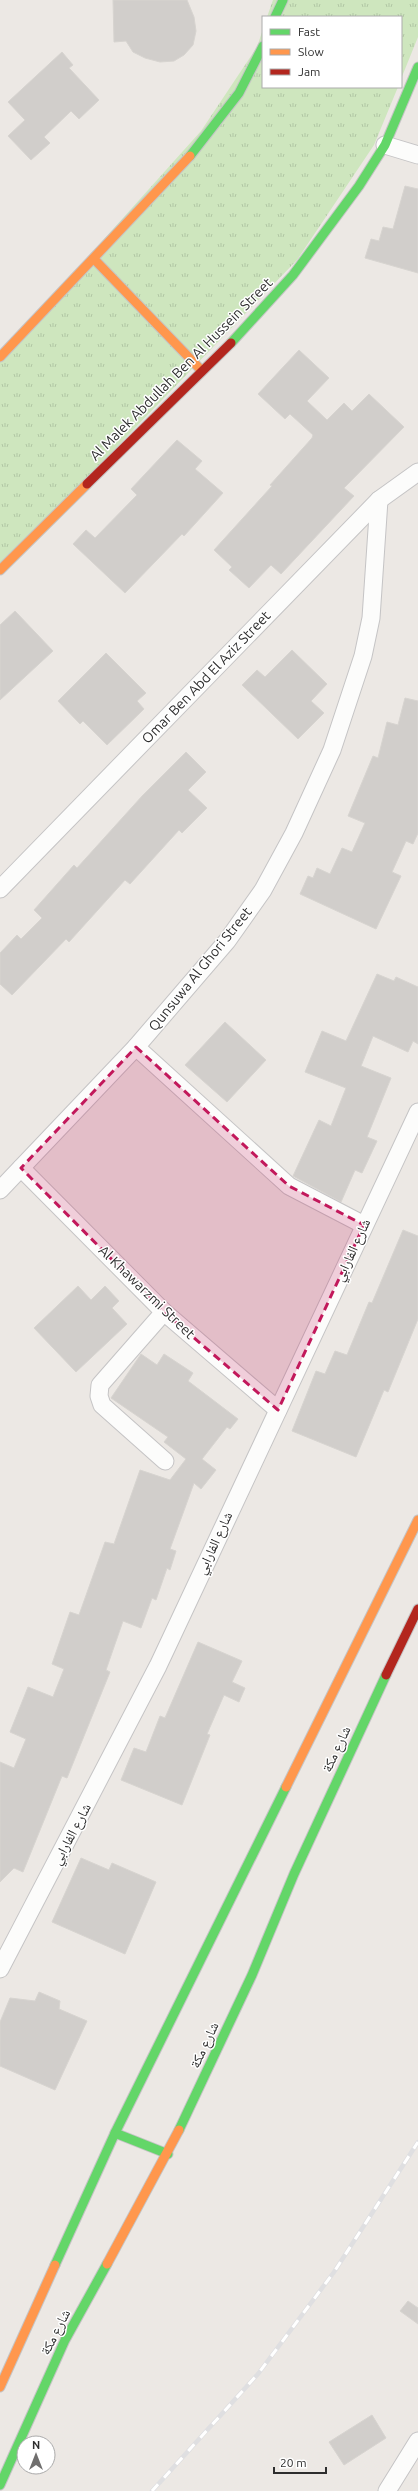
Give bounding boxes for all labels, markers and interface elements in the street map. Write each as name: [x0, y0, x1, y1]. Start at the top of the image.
legend: [262, 16, 402, 88]
text: Fast: [298, 25, 320, 38]
text: Slow: [298, 45, 324, 58]
text: Jam: [298, 65, 320, 78]
street label: Al Malek Abdullah Ben Al Hussein Street: [86, 274, 276, 464]
street label: Omar Ben Abd El Aziz Street: [138, 607, 274, 746]
street label: Qunsuwa Al Ghori Street: [145, 904, 255, 1034]
street label: شارع الفارابي: [331, 1216, 377, 1285]
street label: Al Khawarzmi Street: [96, 1242, 199, 1342]
street label: شارع الفارابي: [193, 1509, 239, 1578]
street label: شارع مكة: [318, 1723, 355, 1775]
street label: شارع الفارابي: [48, 1801, 97, 1869]
street label: شارع مكة: [186, 2019, 223, 2071]
street label: شارع مكة: [37, 2307, 75, 2358]
north arrow: [16, 2435, 56, 2475]
text: N: [32, 2439, 40, 2451]
scale bar: [274, 2449, 326, 2475]
text: 20 m: [280, 2456, 307, 2469]

